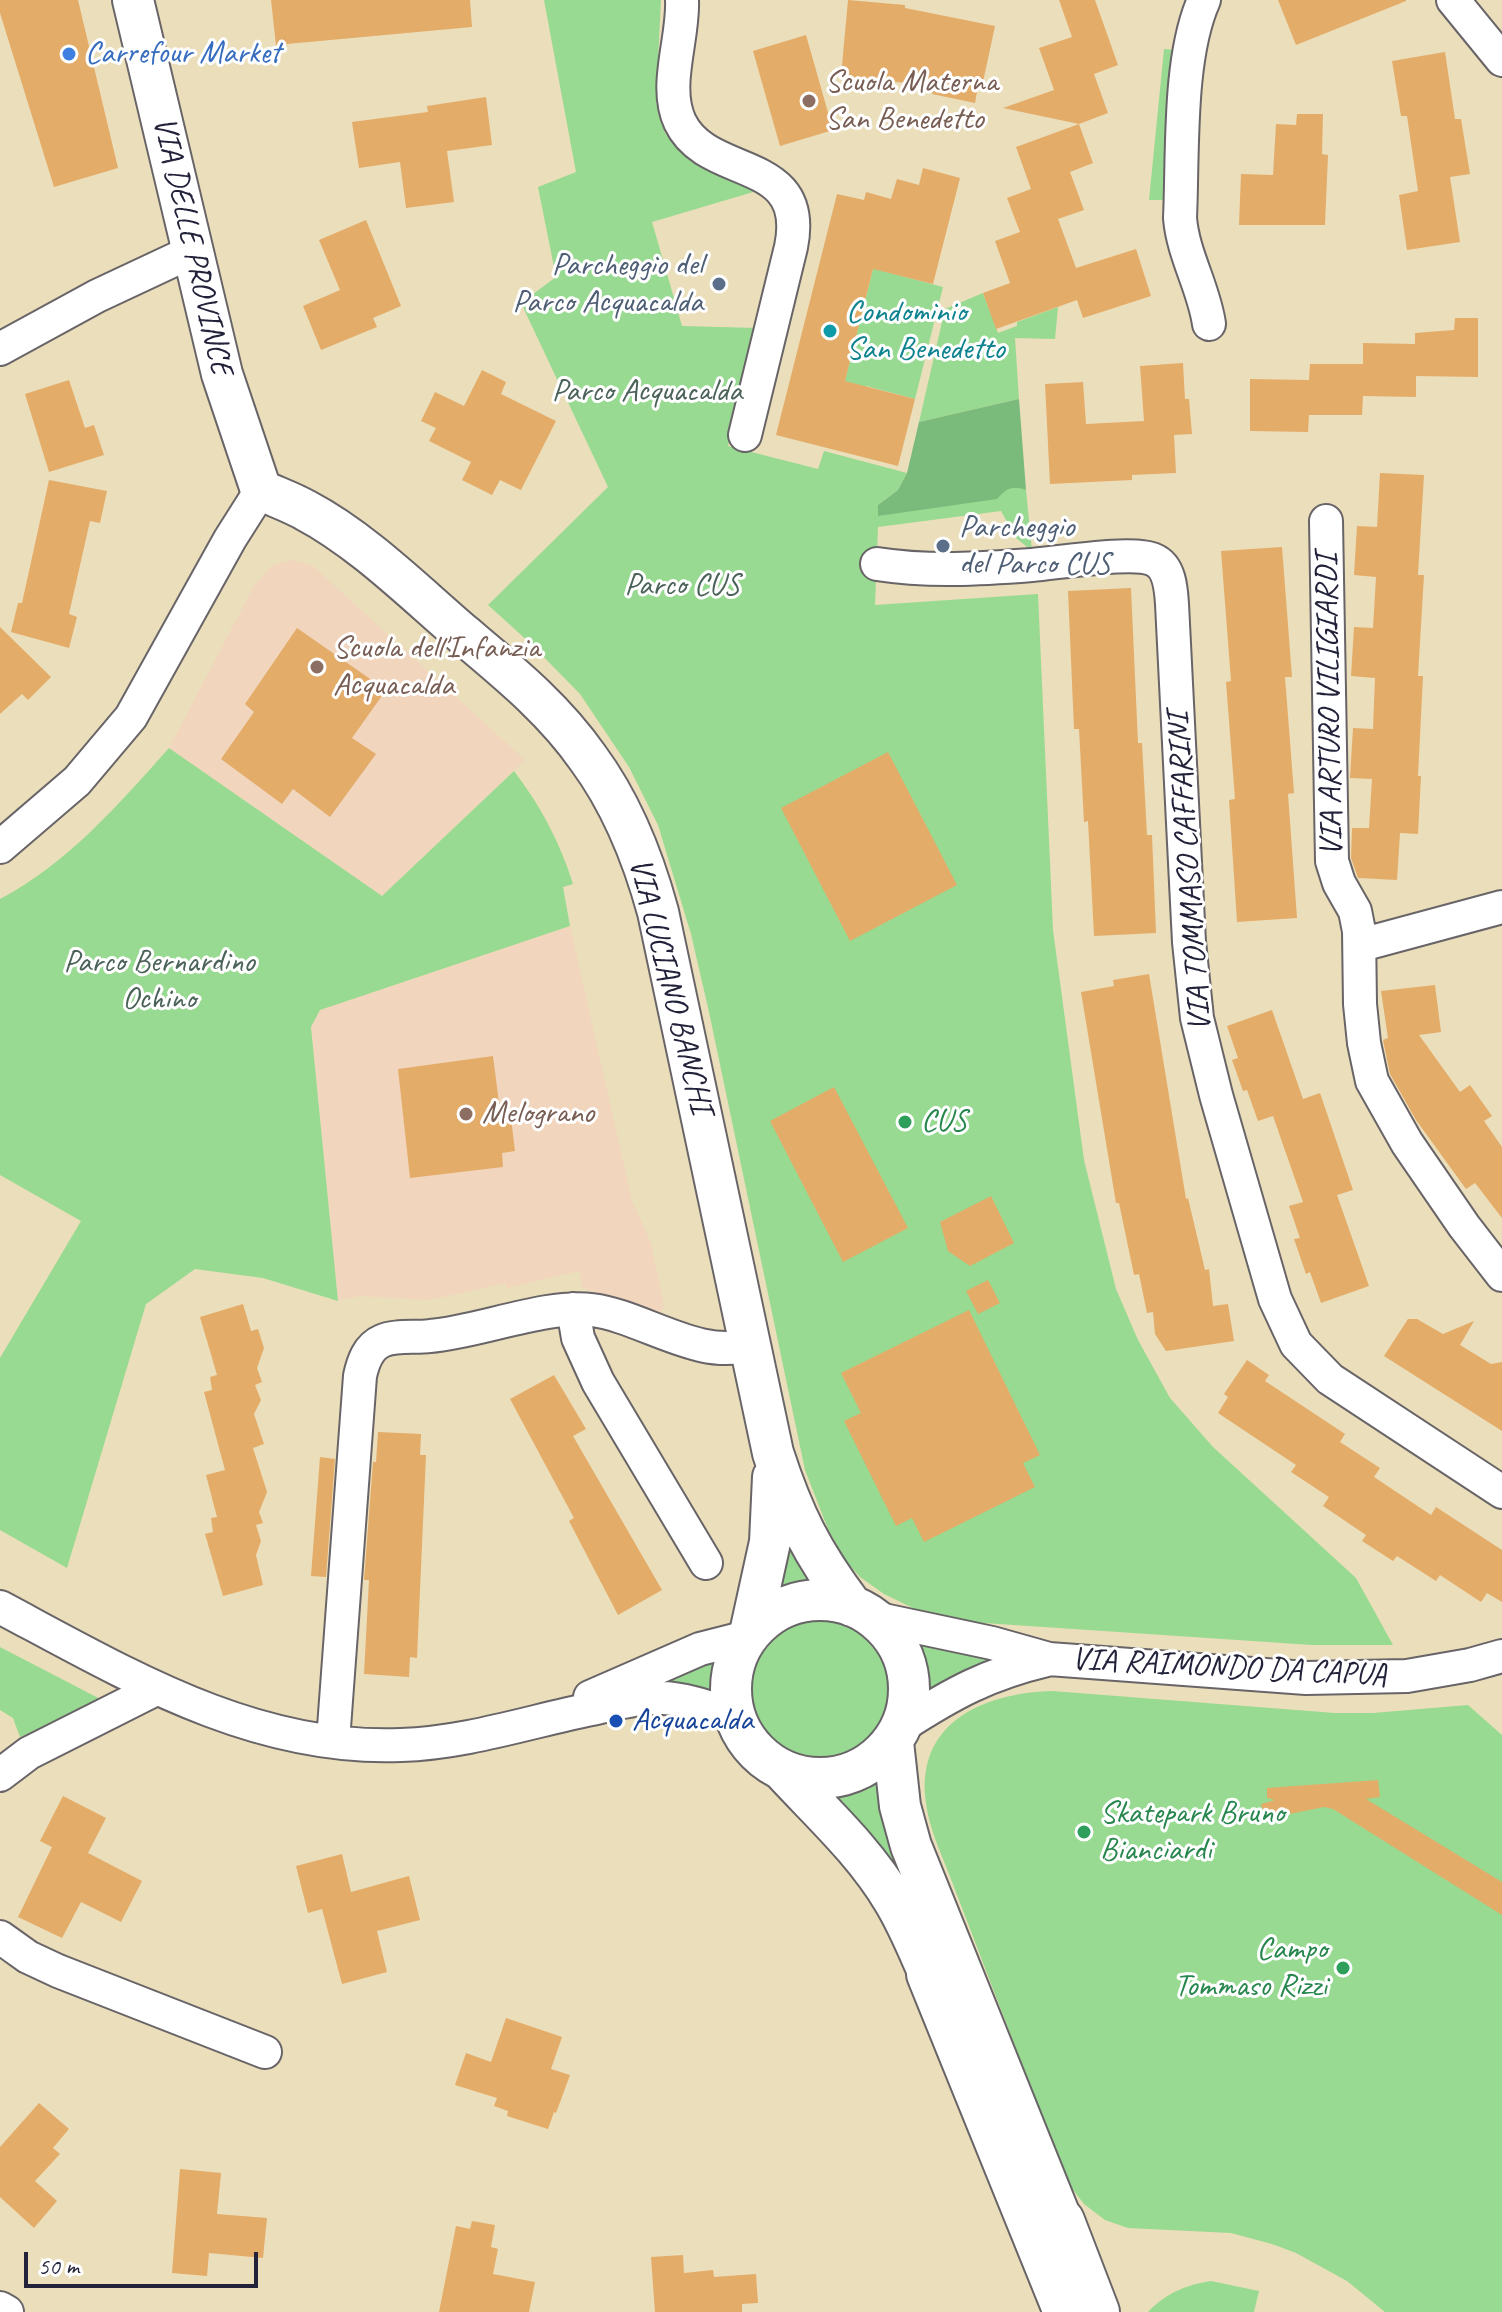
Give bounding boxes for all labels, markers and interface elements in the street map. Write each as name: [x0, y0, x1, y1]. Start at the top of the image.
place label: Carrefour Market: [85, 35, 280, 73]
marker: Carrefour Market: [60, 45, 78, 63]
place label: Scuola Materna San Benedetto: [825, 64, 998, 139]
marker: Scuola Materna San Benedetto: [800, 92, 818, 110]
street label: VIA DELLE PROVINCE: [144, 113, 240, 379]
place label: Parcheggio del Parco Acquacalda: [512, 247, 703, 322]
marker: Parcheggio del Parco Acquacalda: [710, 275, 728, 293]
place label: Condominio San Benedetto: [846, 294, 1005, 369]
marker: Condominio San Benedetto: [821, 322, 839, 340]
park label: Parco Acquacalda: [552, 373, 742, 411]
place label: Parcheggio del Parco CUS: [959, 509, 1110, 584]
marker: Parcheggio del Parco CUS: [934, 537, 952, 555]
street label: VIA ARTURO VILIGIARDI: [1308, 553, 1352, 857]
park label: Parco CUS: [624, 567, 740, 605]
place label: Scuola dell'Infanzia Acquacalda: [333, 630, 540, 705]
marker: Scuola dell'Infanzia Acquacalda: [308, 658, 326, 676]
street label: VIA TOMMASO CAFFARINI: [1160, 711, 1220, 1033]
street label: VIA LUCIANO BANCHI: [620, 854, 720, 1118]
park label: Parco Bernardino Ochino: [64, 944, 254, 1019]
place label: Melograno: [482, 1095, 594, 1133]
place label: CUS: [921, 1103, 967, 1141]
marker: Melograno: [457, 1105, 475, 1123]
marker: CUS: [896, 1113, 914, 1131]
street label: VIA RAIMONDO DA CAPUA: [1071, 1641, 1387, 1695]
place label: Acquacalda: [632, 1702, 753, 1740]
marker: Acquacalda: [607, 1712, 625, 1730]
place label: Skatepark Bruno Bianciardi: [1100, 1795, 1284, 1870]
marker: Skatepark Bruno Bianciardi: [1075, 1823, 1093, 1841]
place label: Campo Tommaso Rizzi: [1174, 1931, 1327, 2006]
marker: Campo Tommaso Rizzi: [1334, 1959, 1352, 1977]
scale bar: [28, 2236, 262, 2286]
text: 50 m: [38, 2251, 79, 2281]

